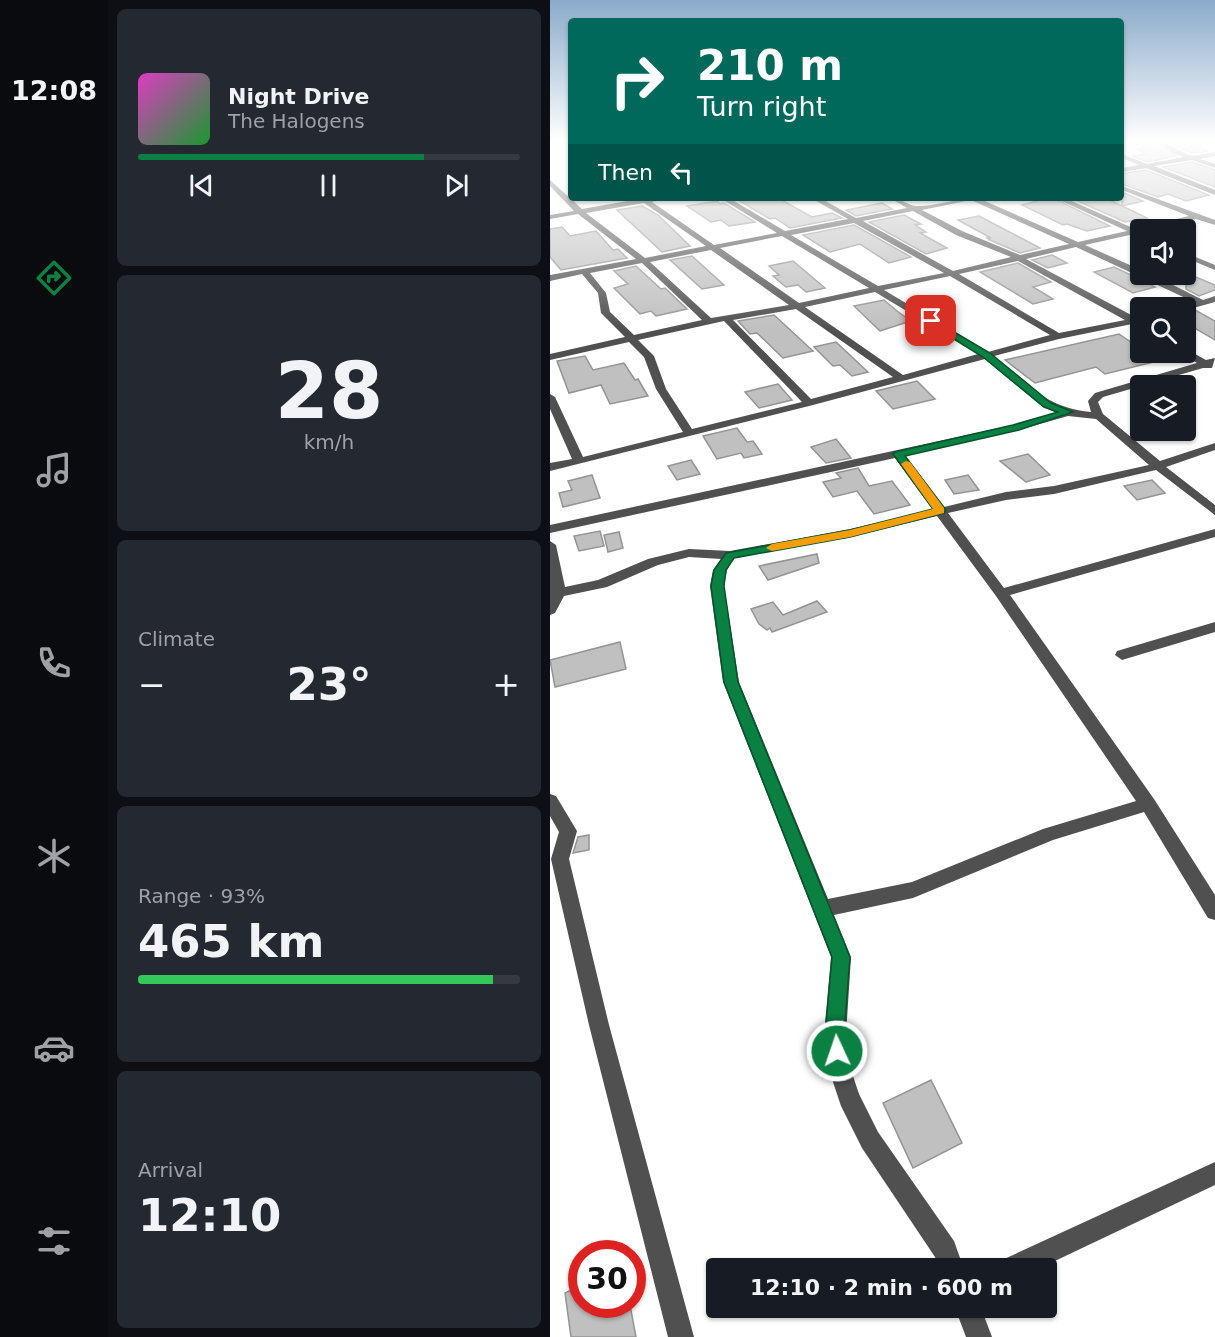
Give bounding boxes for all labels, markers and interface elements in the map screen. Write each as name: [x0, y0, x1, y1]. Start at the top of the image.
text: 210 m: [697, 41, 843, 90]
icon: right: [598, 42, 676, 120]
text: 12:08: [11, 75, 97, 106]
text: Night Drive: [228, 84, 369, 109]
text: Turn right: [697, 91, 826, 122]
text: The Halogens: [228, 109, 365, 133]
icon: left: [665, 156, 698, 189]
text: Then: [598, 160, 653, 185]
icon: previous: [185, 169, 218, 202]
icon: pause: [312, 169, 345, 202]
icon: next: [440, 169, 473, 202]
map controls: [1130, 219, 1196, 441]
button: sound: [1130, 219, 1196, 285]
icon: directions: [33, 257, 75, 299]
pin: [905, 295, 956, 346]
button: search: [1130, 297, 1196, 363]
icon: arrive: [914, 304, 947, 337]
text: 28: [275, 346, 383, 436]
button: layers: [1130, 375, 1196, 441]
text: km/h: [304, 430, 354, 454]
icon: music: [33, 449, 75, 491]
text: Climate: [138, 627, 215, 651]
icon: phone: [33, 642, 75, 684]
text: 23°: [286, 658, 372, 711]
text: −: [138, 665, 166, 704]
text: +: [492, 665, 520, 704]
icon: climate: [33, 835, 75, 877]
text: Range · 93%: [138, 884, 265, 908]
text: 465 km: [138, 915, 324, 968]
position arrow: [805, 1019, 869, 1083]
icon: car: [33, 1027, 75, 1069]
text: Arrival: [138, 1158, 203, 1182]
text: 12:10: [138, 1189, 281, 1242]
icon: filters: [33, 1220, 75, 1262]
speed limit sign: 30: [568, 1240, 646, 1318]
text: 12:10 · 2 min · 600 m: [750, 1275, 1013, 1300]

